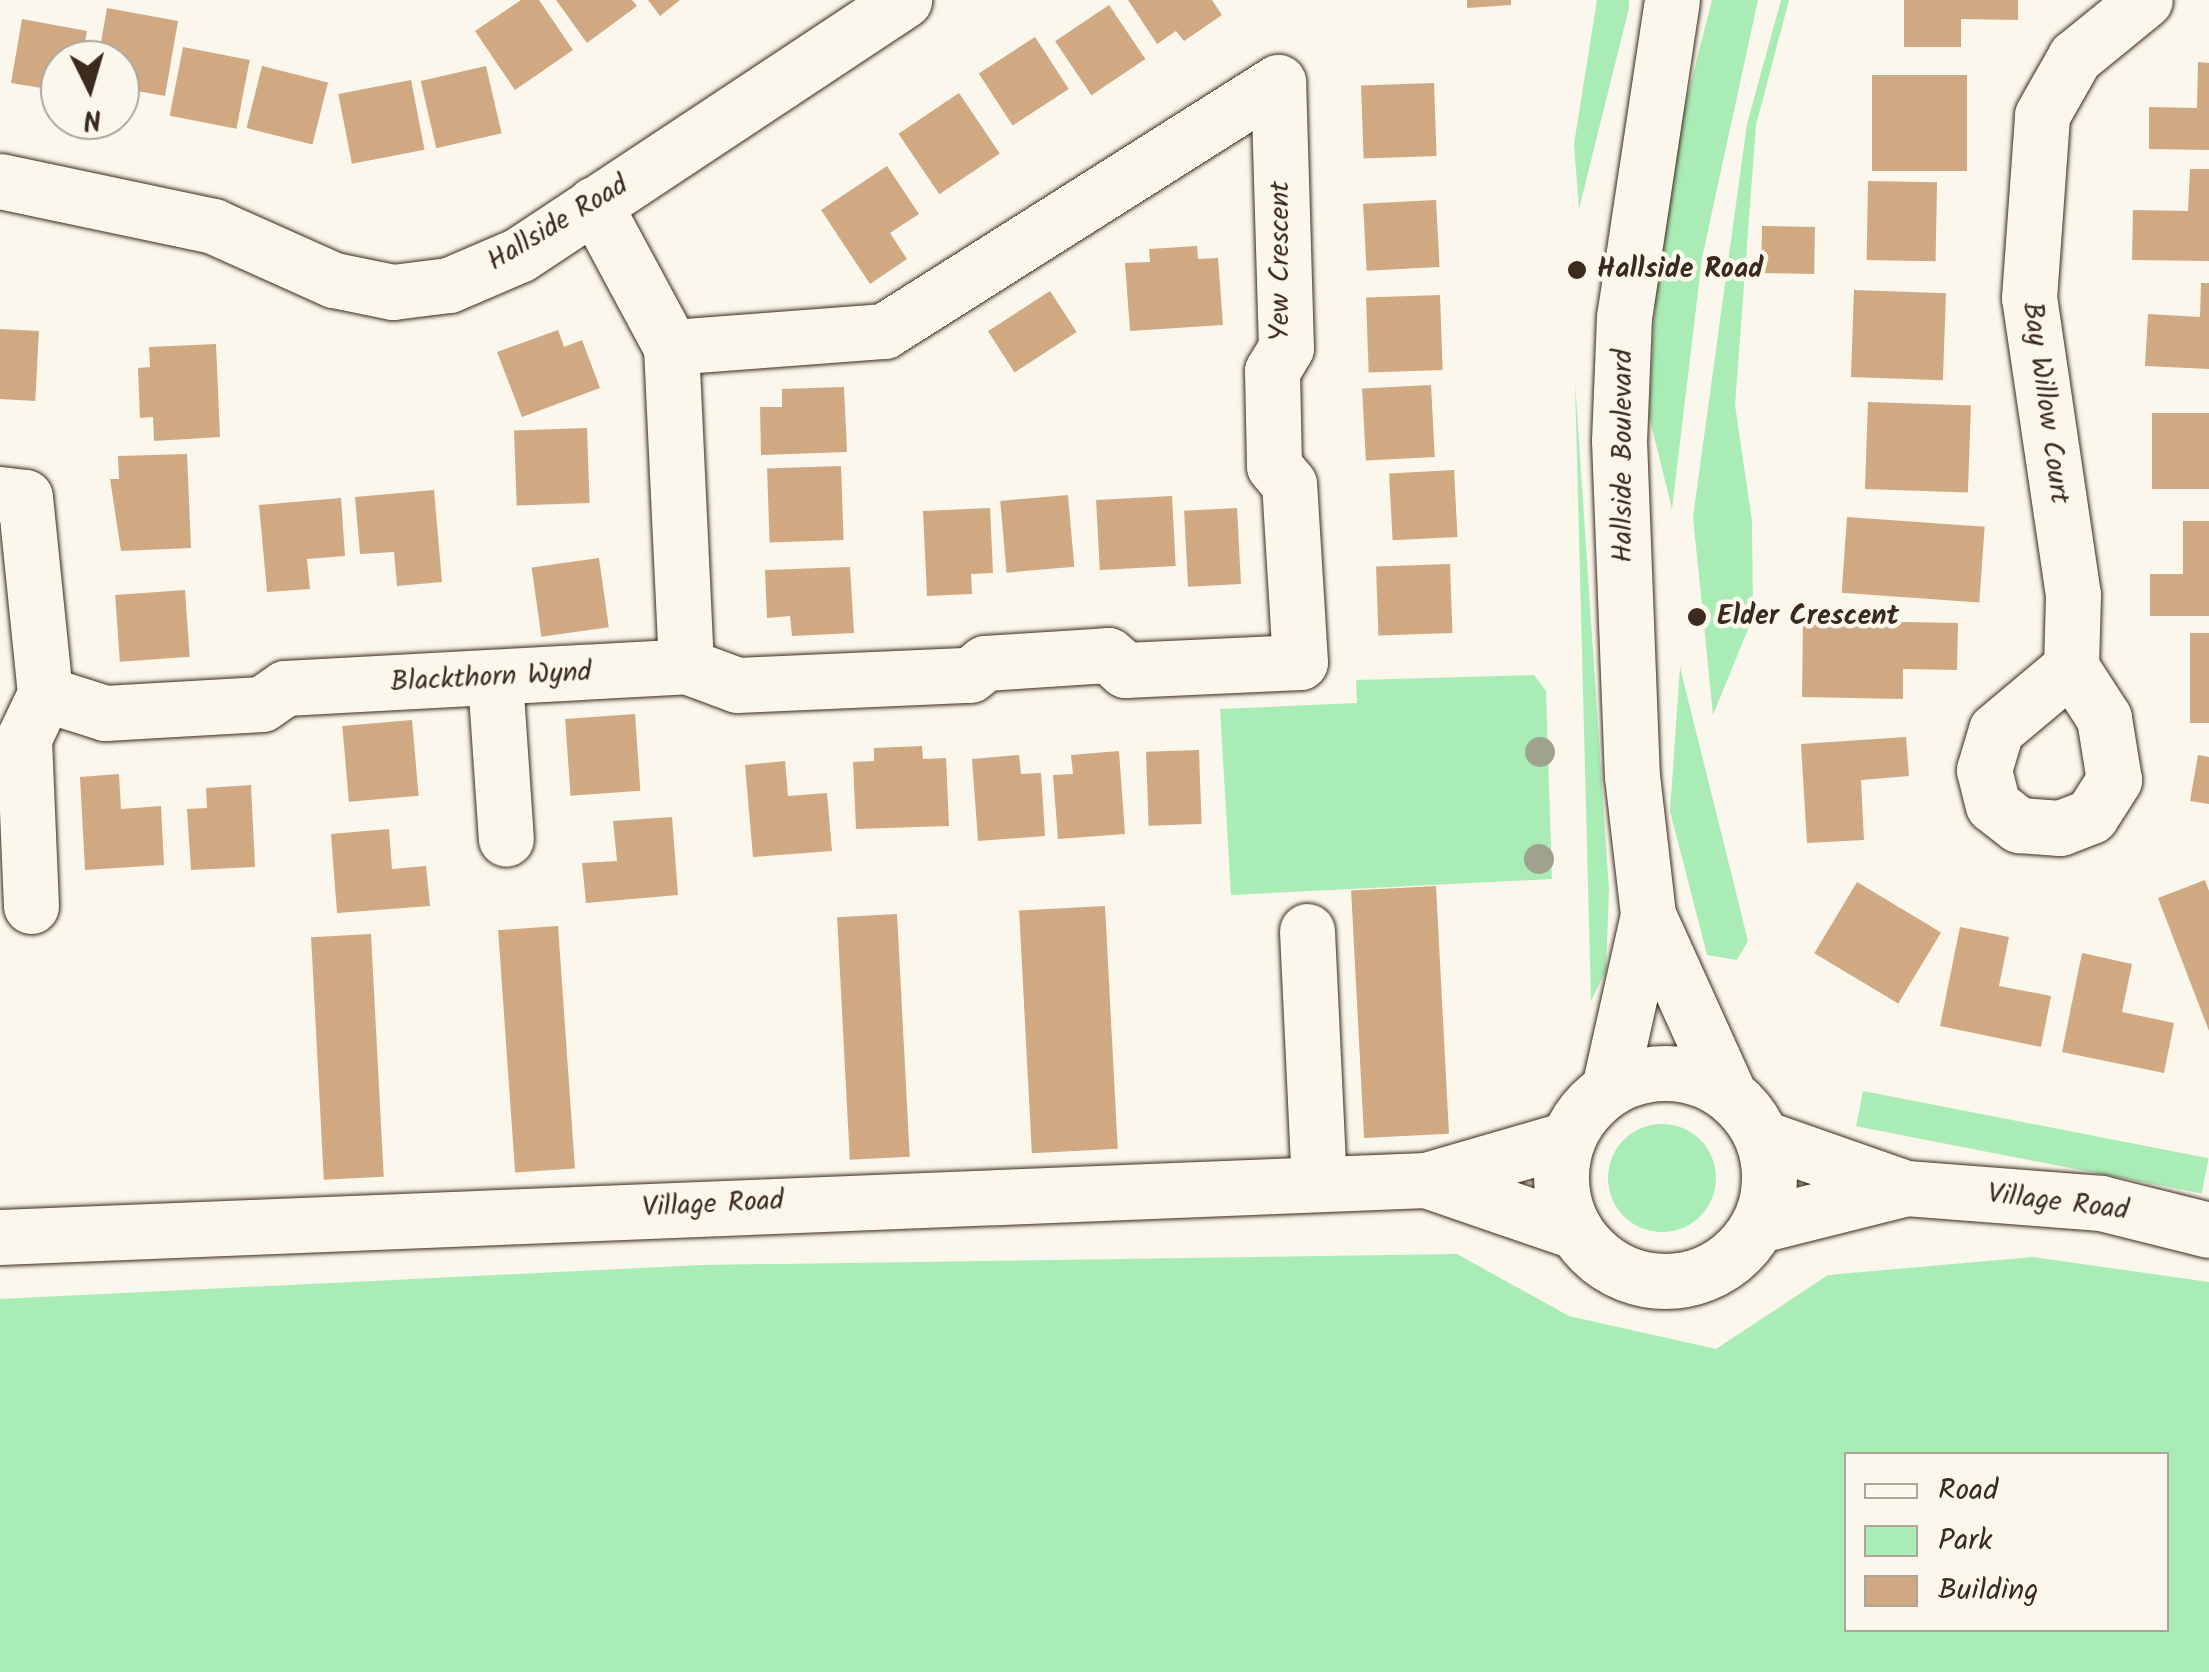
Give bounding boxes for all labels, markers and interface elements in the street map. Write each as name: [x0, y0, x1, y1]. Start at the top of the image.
north arrow: [40, 40, 140, 140]
text: N: [82, 95, 103, 142]
street label: Hallside Road: [482, 169, 634, 279]
street label: Yew Crescent: [1264, 181, 1298, 341]
place label: Hallside Road: [1597, 253, 1763, 287]
marker: Hallside Road: [1566, 259, 1588, 281]
street label: Bay Willow Court: [2014, 300, 2076, 506]
street label: Hallside Boulevard: [1607, 349, 1641, 563]
place label: Elder Crescent: [1717, 600, 1899, 634]
marker: Elder Crescent: [1686, 606, 1708, 628]
street label: Blackthorn Wynd: [390, 656, 592, 700]
street label: Village Road: [1986, 1178, 2130, 1228]
street label: Village Road: [641, 1185, 785, 1225]
legend: [1844, 1452, 2169, 1632]
text: Road: [1938, 1467, 1998, 1515]
text: Park: [1938, 1517, 1992, 1565]
text: Building: [1938, 1567, 2038, 1615]

